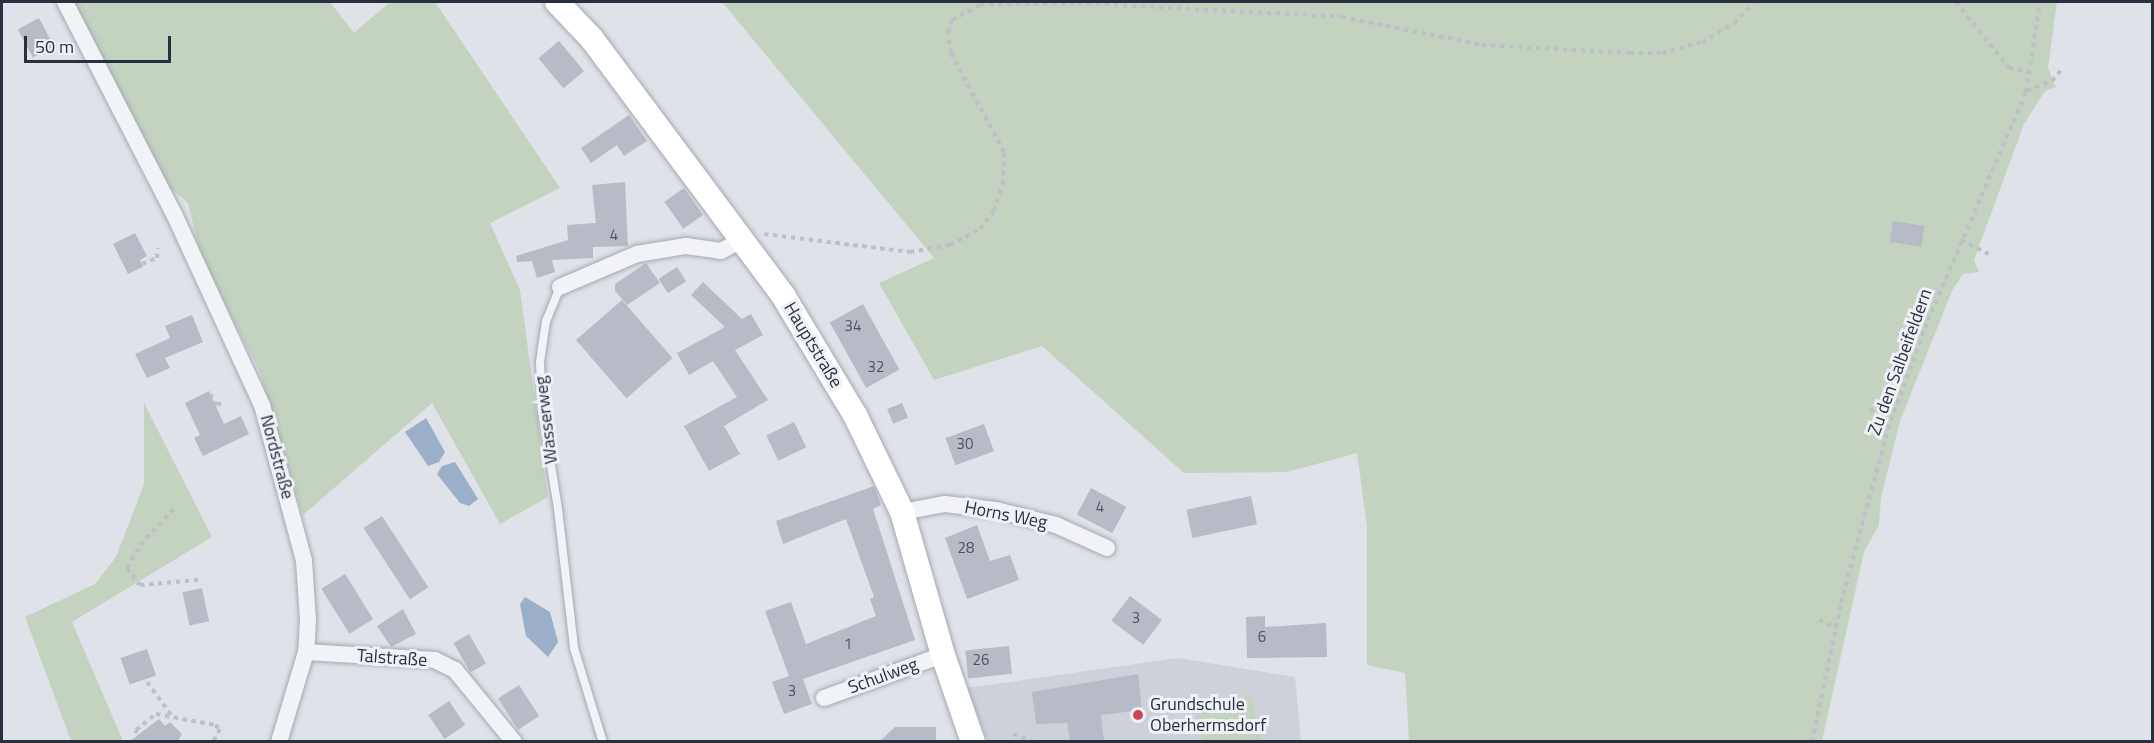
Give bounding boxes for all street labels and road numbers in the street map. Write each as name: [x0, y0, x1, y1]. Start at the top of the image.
street label: Zu den Salbeifeldern: [1863, 286, 1937, 438]
street label: Hauptstraße: [779, 298, 847, 392]
street label: Wasserweg: [530, 375, 562, 465]
street label: Nordstraße: [255, 412, 299, 502]
street label: Horns Weg: [963, 496, 1049, 534]
street label: Talstraße: [356, 645, 428, 671]
street label: Schulweg: [845, 653, 921, 699]

